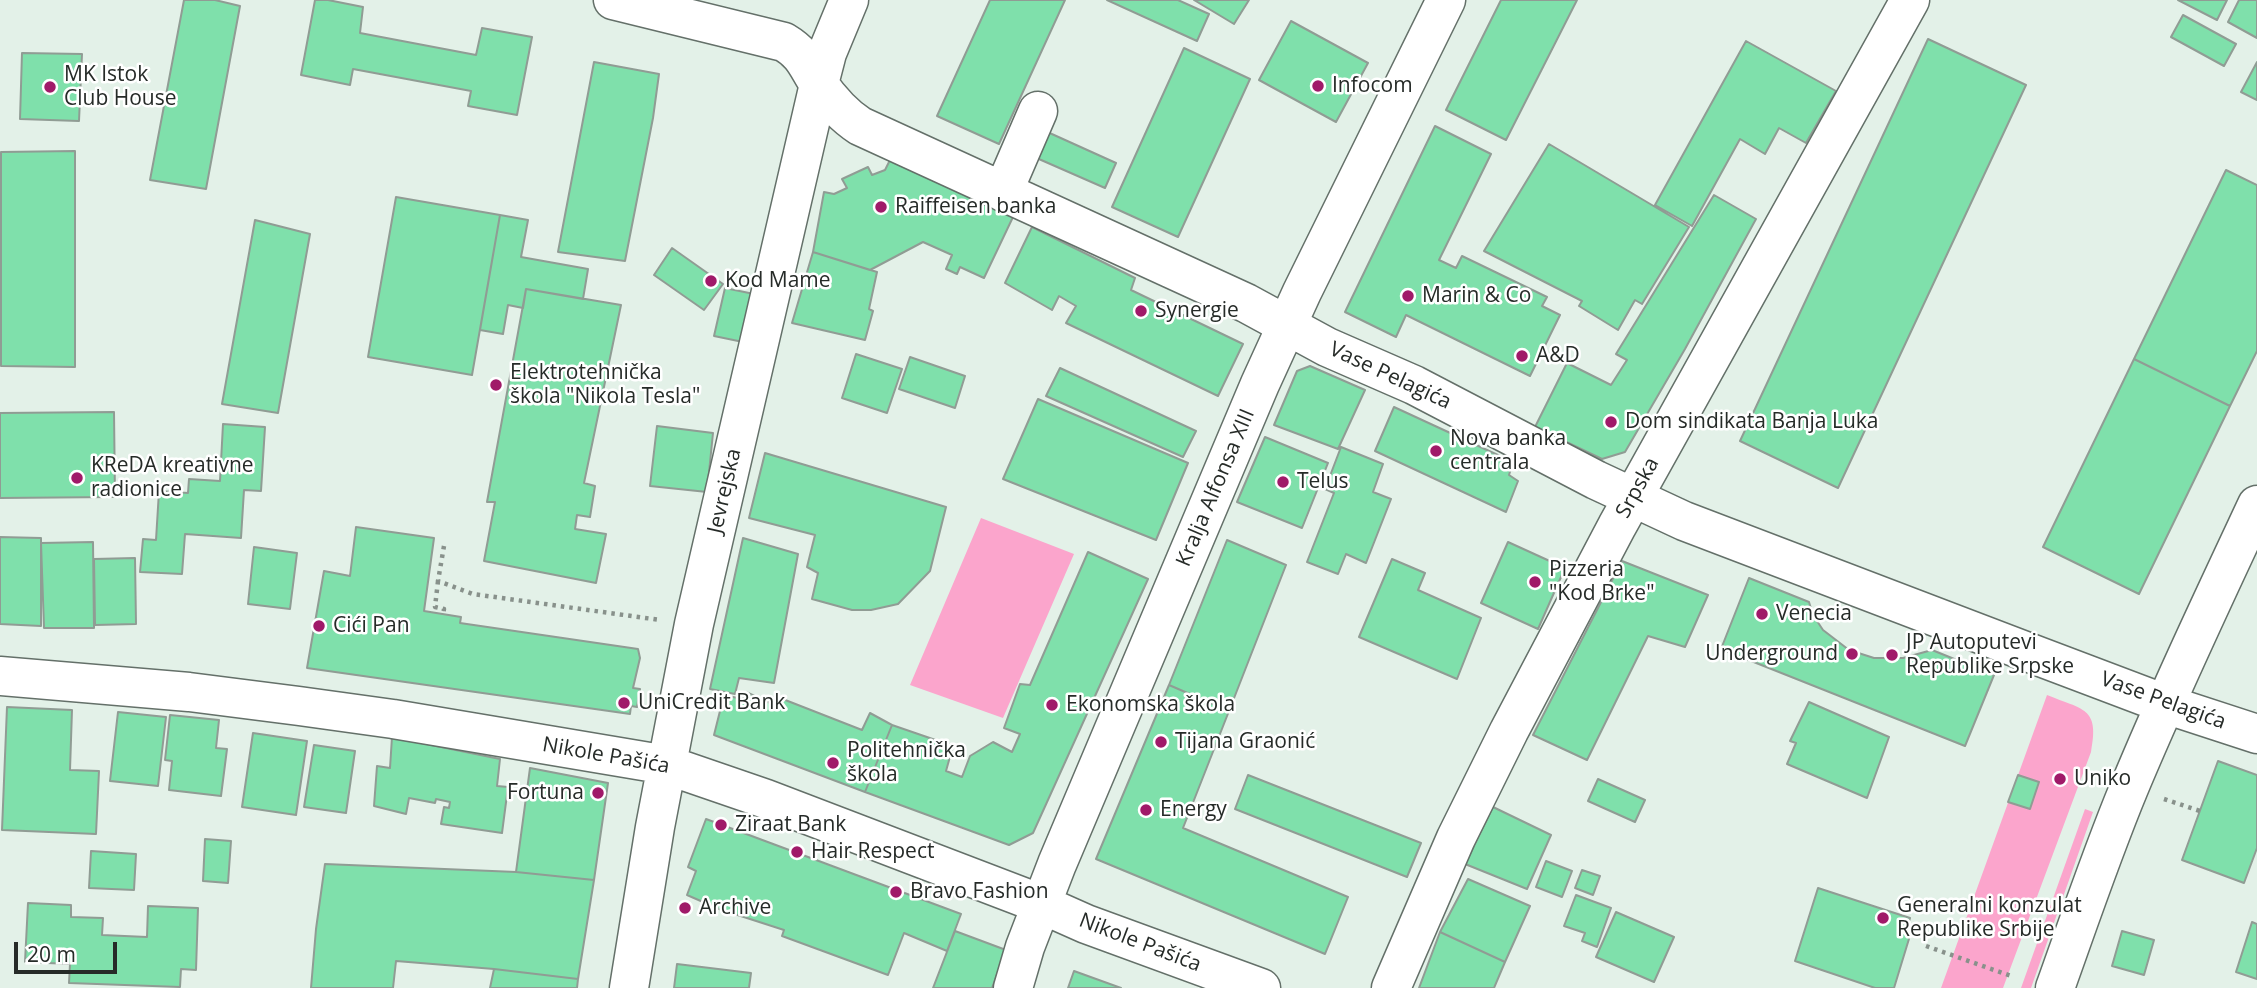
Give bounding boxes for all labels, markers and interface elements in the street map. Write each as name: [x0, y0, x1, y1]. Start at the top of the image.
place label: MK Istok Club House: [64, 62, 177, 112]
place label: Infocom: [1332, 73, 1413, 99]
marker: Infocom: [1310, 78, 1326, 94]
marker: MK Istok Club House: [42, 79, 58, 95]
place label: Raiffeisen banka: [895, 194, 1056, 220]
marker: Raiffeisen banka: [873, 199, 889, 215]
place label: Kod Mame: [725, 268, 831, 294]
marker: Kod Mame: [703, 273, 719, 289]
place label: Marin & Co: [1422, 283, 1531, 309]
marker: Marin & Co: [1400, 288, 1416, 304]
place label: Synergie: [1155, 298, 1239, 324]
marker: Synergie: [1133, 303, 1149, 319]
street label: Vase Pelagića: [1325, 337, 1455, 415]
place label: A&D: [1536, 343, 1580, 369]
marker: A&D: [1514, 348, 1530, 364]
place label: Elektrotehnička škola "Nikola Tesla": [510, 360, 700, 410]
marker: Elektrotehnička škola "Nikola Tesla": [488, 377, 504, 393]
street label: Kralja Alfonsa XIII: [1171, 405, 1261, 571]
place label: Dom sindikata Banja Luka: [1625, 409, 1878, 435]
marker: Dom sindikata Banja Luka: [1603, 414, 1619, 430]
place label: Nova banka centrala: [1450, 426, 1566, 476]
marker: Nova banka centrala: [1428, 443, 1444, 459]
street label: Jevrejska: [703, 446, 747, 536]
place label: KReDA kreativne radionice: [91, 453, 254, 503]
street label: Srpska: [1611, 453, 1665, 523]
place label: Telus: [1297, 469, 1349, 495]
marker: KReDA kreativne radionice: [69, 470, 85, 486]
marker: Telus: [1275, 474, 1291, 490]
place label: Pizzeria "Kod Brke": [1549, 557, 1655, 607]
marker: Pizzeria "Kod Brke": [1527, 574, 1543, 590]
place label: Venecia: [1776, 601, 1852, 627]
marker: Venecia: [1754, 606, 1770, 622]
place label: Cići Pan: [333, 613, 410, 639]
marker: Cići Pan: [311, 618, 327, 634]
place label: JP Autoputevi Republike Srpske: [1906, 630, 2074, 680]
place label: Underground: [1705, 641, 1838, 667]
marker: Underground: [1844, 646, 1860, 662]
marker: JP Autoputevi Republike Srpske: [1884, 647, 1900, 663]
street label: Vase Pelagića: [2097, 667, 2229, 735]
place label: UniCredit Bank: [638, 690, 785, 716]
place label: Ekonomska škola: [1066, 692, 1235, 718]
marker: UniCredit Bank: [616, 695, 632, 711]
marker: Ekonomska škola: [1044, 697, 1060, 713]
place label: Tijana Graonić: [1175, 729, 1315, 755]
street label: Nikole Pašića: [540, 732, 672, 780]
marker: Tijana Graonić: [1153, 734, 1169, 750]
place label: Politehnička škola: [847, 738, 966, 788]
marker: Politehnička škola: [825, 755, 841, 771]
place label: Uniko: [2074, 766, 2131, 792]
marker: Uniko: [2052, 771, 2068, 787]
place label: Fortuna: [507, 780, 584, 806]
marker: Fortuna: [590, 785, 606, 801]
place label: Energy: [1160, 797, 1227, 823]
marker: Energy: [1138, 802, 1154, 818]
place label: Ziraat Bank: [735, 812, 846, 838]
marker: Ziraat Bank: [713, 817, 729, 833]
place label: Hair Respect: [811, 839, 934, 865]
marker: Hair Respect: [789, 844, 805, 860]
place label: Bravo Fashion: [910, 879, 1049, 905]
marker: Bravo Fashion: [888, 884, 904, 900]
place label: Generalni konzulat Republike Srbije: [1897, 893, 2082, 943]
place label: Archive: [699, 895, 771, 921]
marker: Archive: [677, 900, 693, 916]
street label: Nikole Pašića: [1075, 908, 1205, 978]
marker: Generalni konzulat Republike Srbije: [1875, 910, 1891, 926]
scale bar: [18, 928, 121, 972]
text: 20 m: [27, 940, 76, 968]

